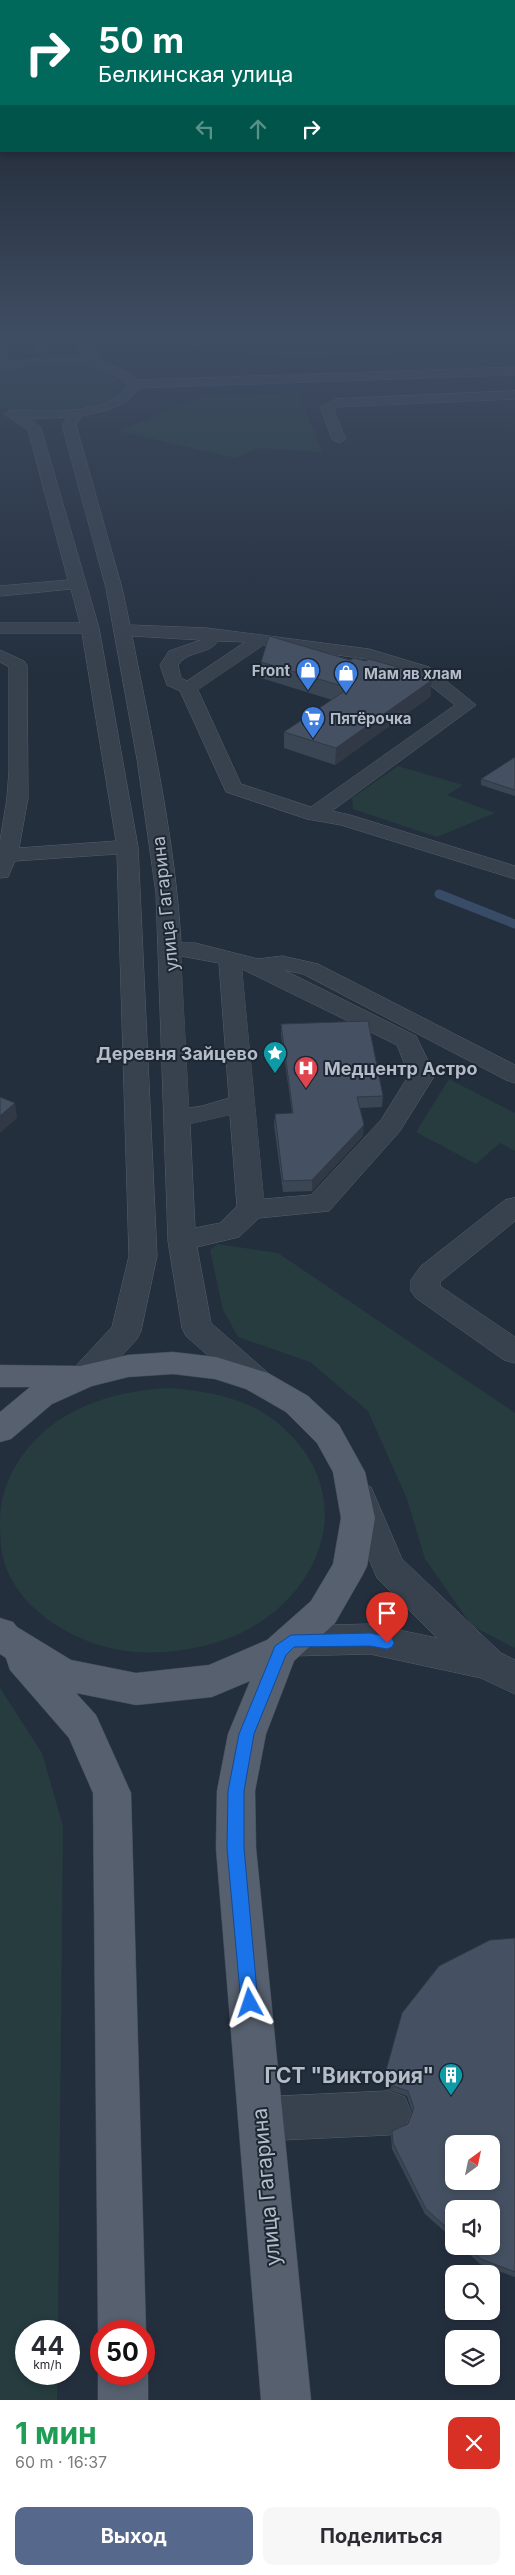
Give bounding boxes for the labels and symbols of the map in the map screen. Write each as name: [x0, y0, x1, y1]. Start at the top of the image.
shop icon: Front: [295, 657, 321, 691]
shop icon: Мам яв хлам: [333, 660, 359, 694]
place label: Front: [252, 661, 290, 680]
place label: Мам яв хлам: [364, 664, 462, 683]
supermarket icon: Пятёрочка: [300, 705, 326, 739]
place label: Пятёрочка: [330, 709, 411, 728]
street label: улица Гагарина: [147, 835, 183, 973]
place icon: Деревня Зайцево: [262, 1040, 288, 1074]
place label: Деревня Зайцево: [96, 1043, 258, 1064]
hospital icon: Медцентр Астро: [293, 1055, 319, 1089]
place label: Медцентр Астро: [324, 1058, 478, 1079]
pin: [366, 1592, 408, 1643]
position arrow: [223, 1976, 275, 2028]
building icon: ГСТ "Виктория": [438, 2062, 464, 2096]
place label: ГСТ "Виктория": [264, 2063, 434, 2088]
street label: улица Гагарина: [247, 2107, 285, 2267]
north arrow: [445, 2135, 500, 2190]
speed limit sign: 50: [90, 2320, 155, 2385]

